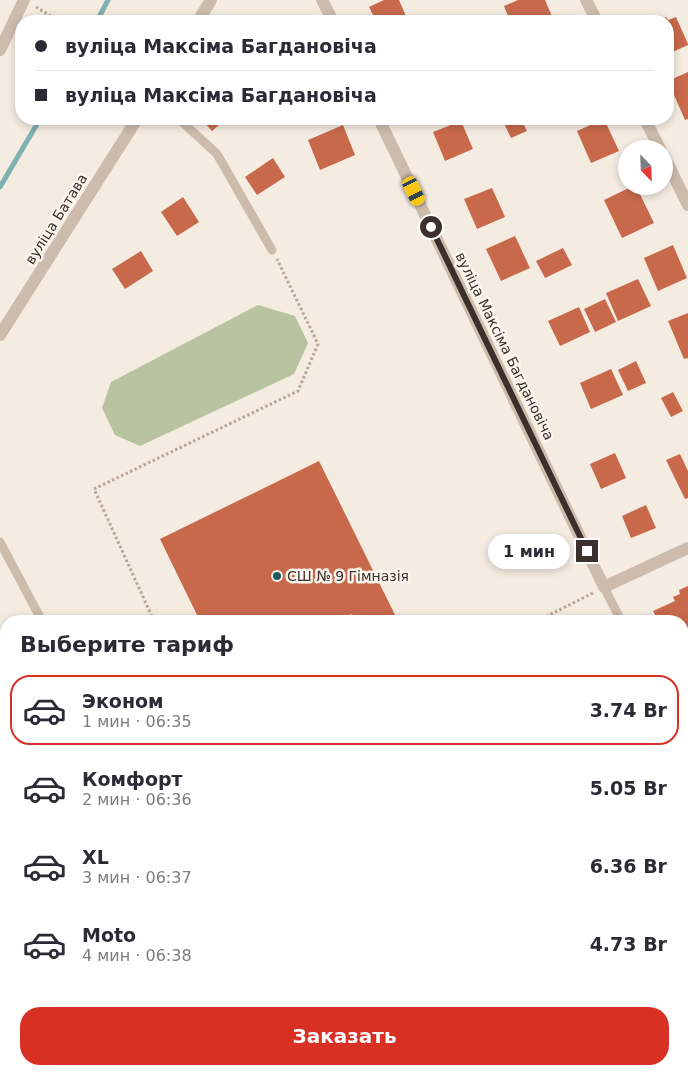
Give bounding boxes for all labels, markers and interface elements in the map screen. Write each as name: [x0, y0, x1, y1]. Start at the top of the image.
text: вуліца Максіма Багдановіча: [65, 35, 377, 57]
text: вуліца Максіма Багдановіча: [65, 84, 377, 106]
north arrow: [618, 140, 672, 195]
map controls: [618, 140, 673, 195]
street label: вуліца Батава: [22, 171, 90, 267]
car: [400, 174, 427, 208]
route start: [420, 216, 442, 238]
street label: вуліца Максіма Багдановіча: [452, 250, 558, 442]
callout: 1 мин: [487, 534, 570, 568]
route end: [576, 540, 598, 562]
text: 1 мин: [503, 542, 555, 561]
place label: СШ № 9 Гімназія: [287, 568, 409, 584]
marker: СШ № 9 Гімназія: [271, 570, 283, 582]
text: Выберите тариф: [20, 632, 234, 657]
icon: car: [22, 688, 67, 733]
text: Эконом: [82, 690, 164, 712]
text: 3.74 Br: [590, 699, 667, 721]
text: 1 мин · 06:35: [82, 712, 192, 731]
icon: car: [22, 766, 67, 811]
text: Комфорт: [82, 768, 183, 790]
text: 5.05 Br: [590, 777, 667, 799]
text: 2 мин · 06:36: [82, 790, 192, 809]
icon: car: [22, 844, 67, 889]
text: XL: [82, 846, 109, 868]
text: 6.36 Br: [590, 855, 667, 877]
text: 3 мин · 06:37: [82, 868, 192, 887]
icon: car: [22, 922, 67, 967]
text: Moto: [82, 924, 136, 946]
text: 4.73 Br: [590, 933, 667, 955]
text: 4 мин · 06:38: [82, 946, 192, 965]
button: Заказать: [20, 1007, 669, 1065]

